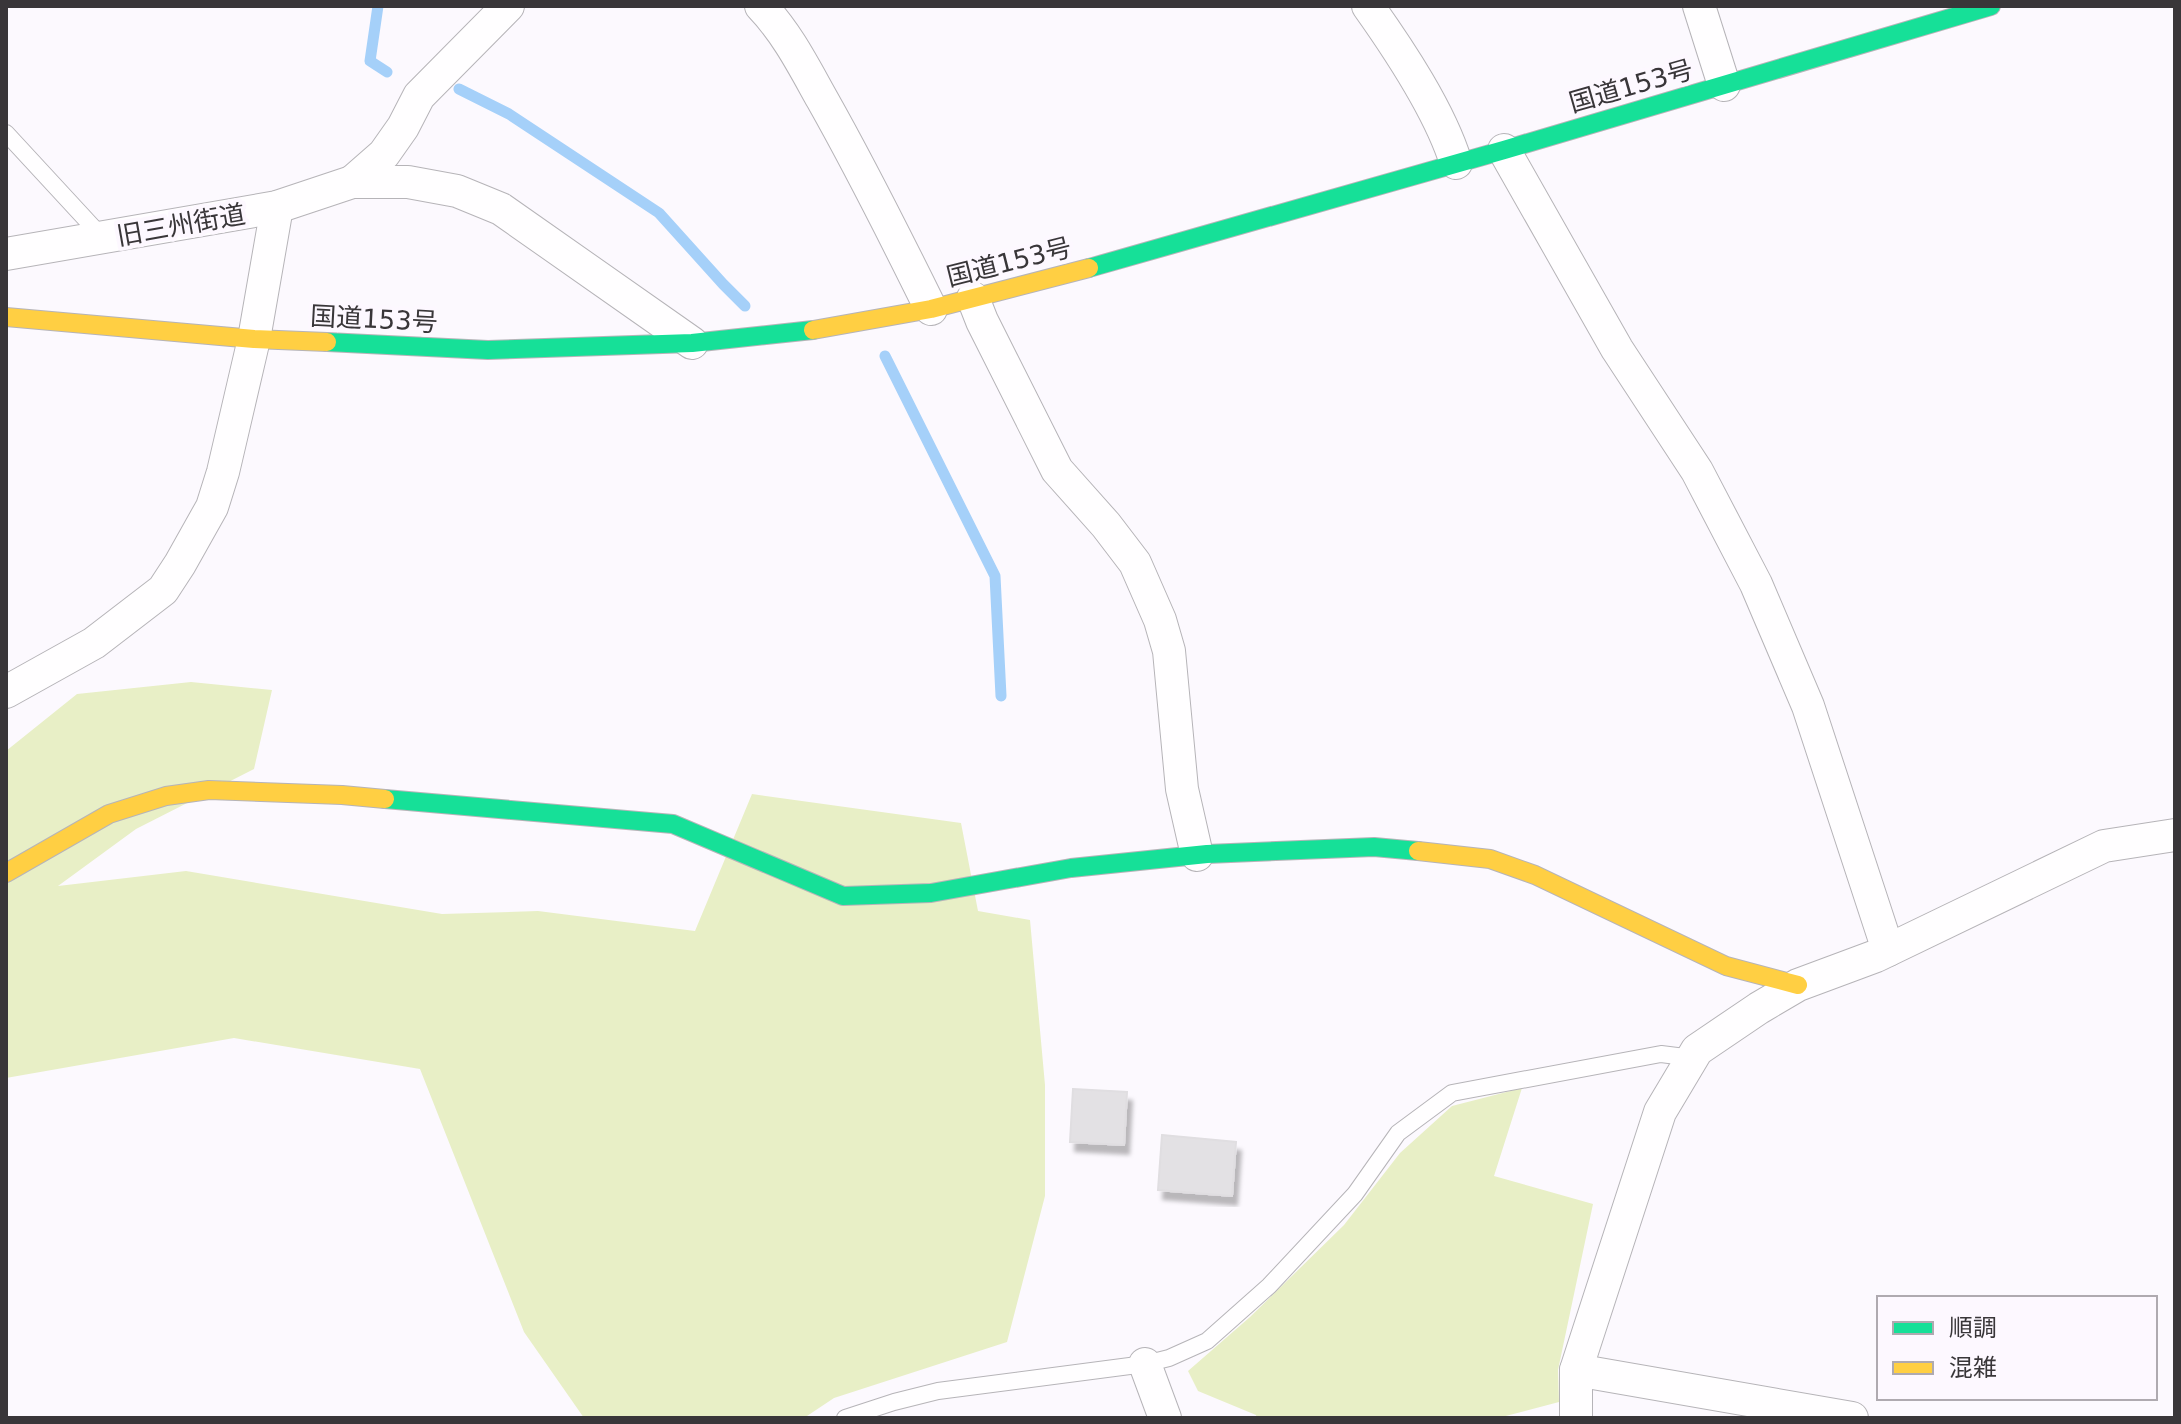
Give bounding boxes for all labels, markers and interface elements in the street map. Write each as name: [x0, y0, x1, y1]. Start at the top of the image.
street label: 国道153号: [1566, 54, 1696, 118]
street label: 旧三州街道: [114, 199, 248, 251]
street label: 国道153号: [943, 232, 1075, 292]
street label: 国道153号: [309, 301, 439, 337]
legend: [1877, 1296, 2157, 1400]
text: 順調: [1949, 1314, 1997, 1342]
text: 混雑: [1949, 1354, 1997, 1382]

